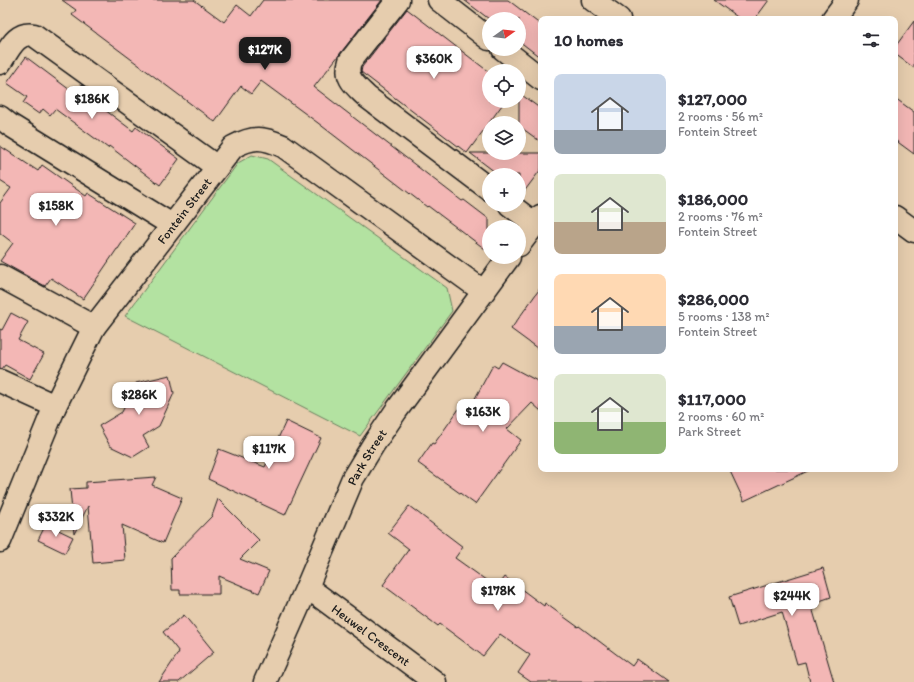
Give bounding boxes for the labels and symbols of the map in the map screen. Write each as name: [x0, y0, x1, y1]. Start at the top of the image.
north arrow: [482, 12, 526, 56]
pin: $127K: [237, 37, 293, 71]
pin: $360K: [406, 46, 462, 80]
pin: $186K: [64, 86, 120, 120]
street label: Fontein Street: [154, 175, 215, 247]
pin: $158K: [28, 193, 84, 227]
pin: $286K: [111, 382, 167, 416]
pin: $163K: [455, 399, 511, 433]
street label: Park Street: [344, 426, 390, 487]
pin: $117K: [241, 436, 297, 470]
pin: $332K: [28, 504, 84, 538]
pin: $178K: [470, 578, 526, 612]
pin: $244K: [764, 583, 820, 617]
street label: Heuwel Crescent: [329, 601, 413, 669]

